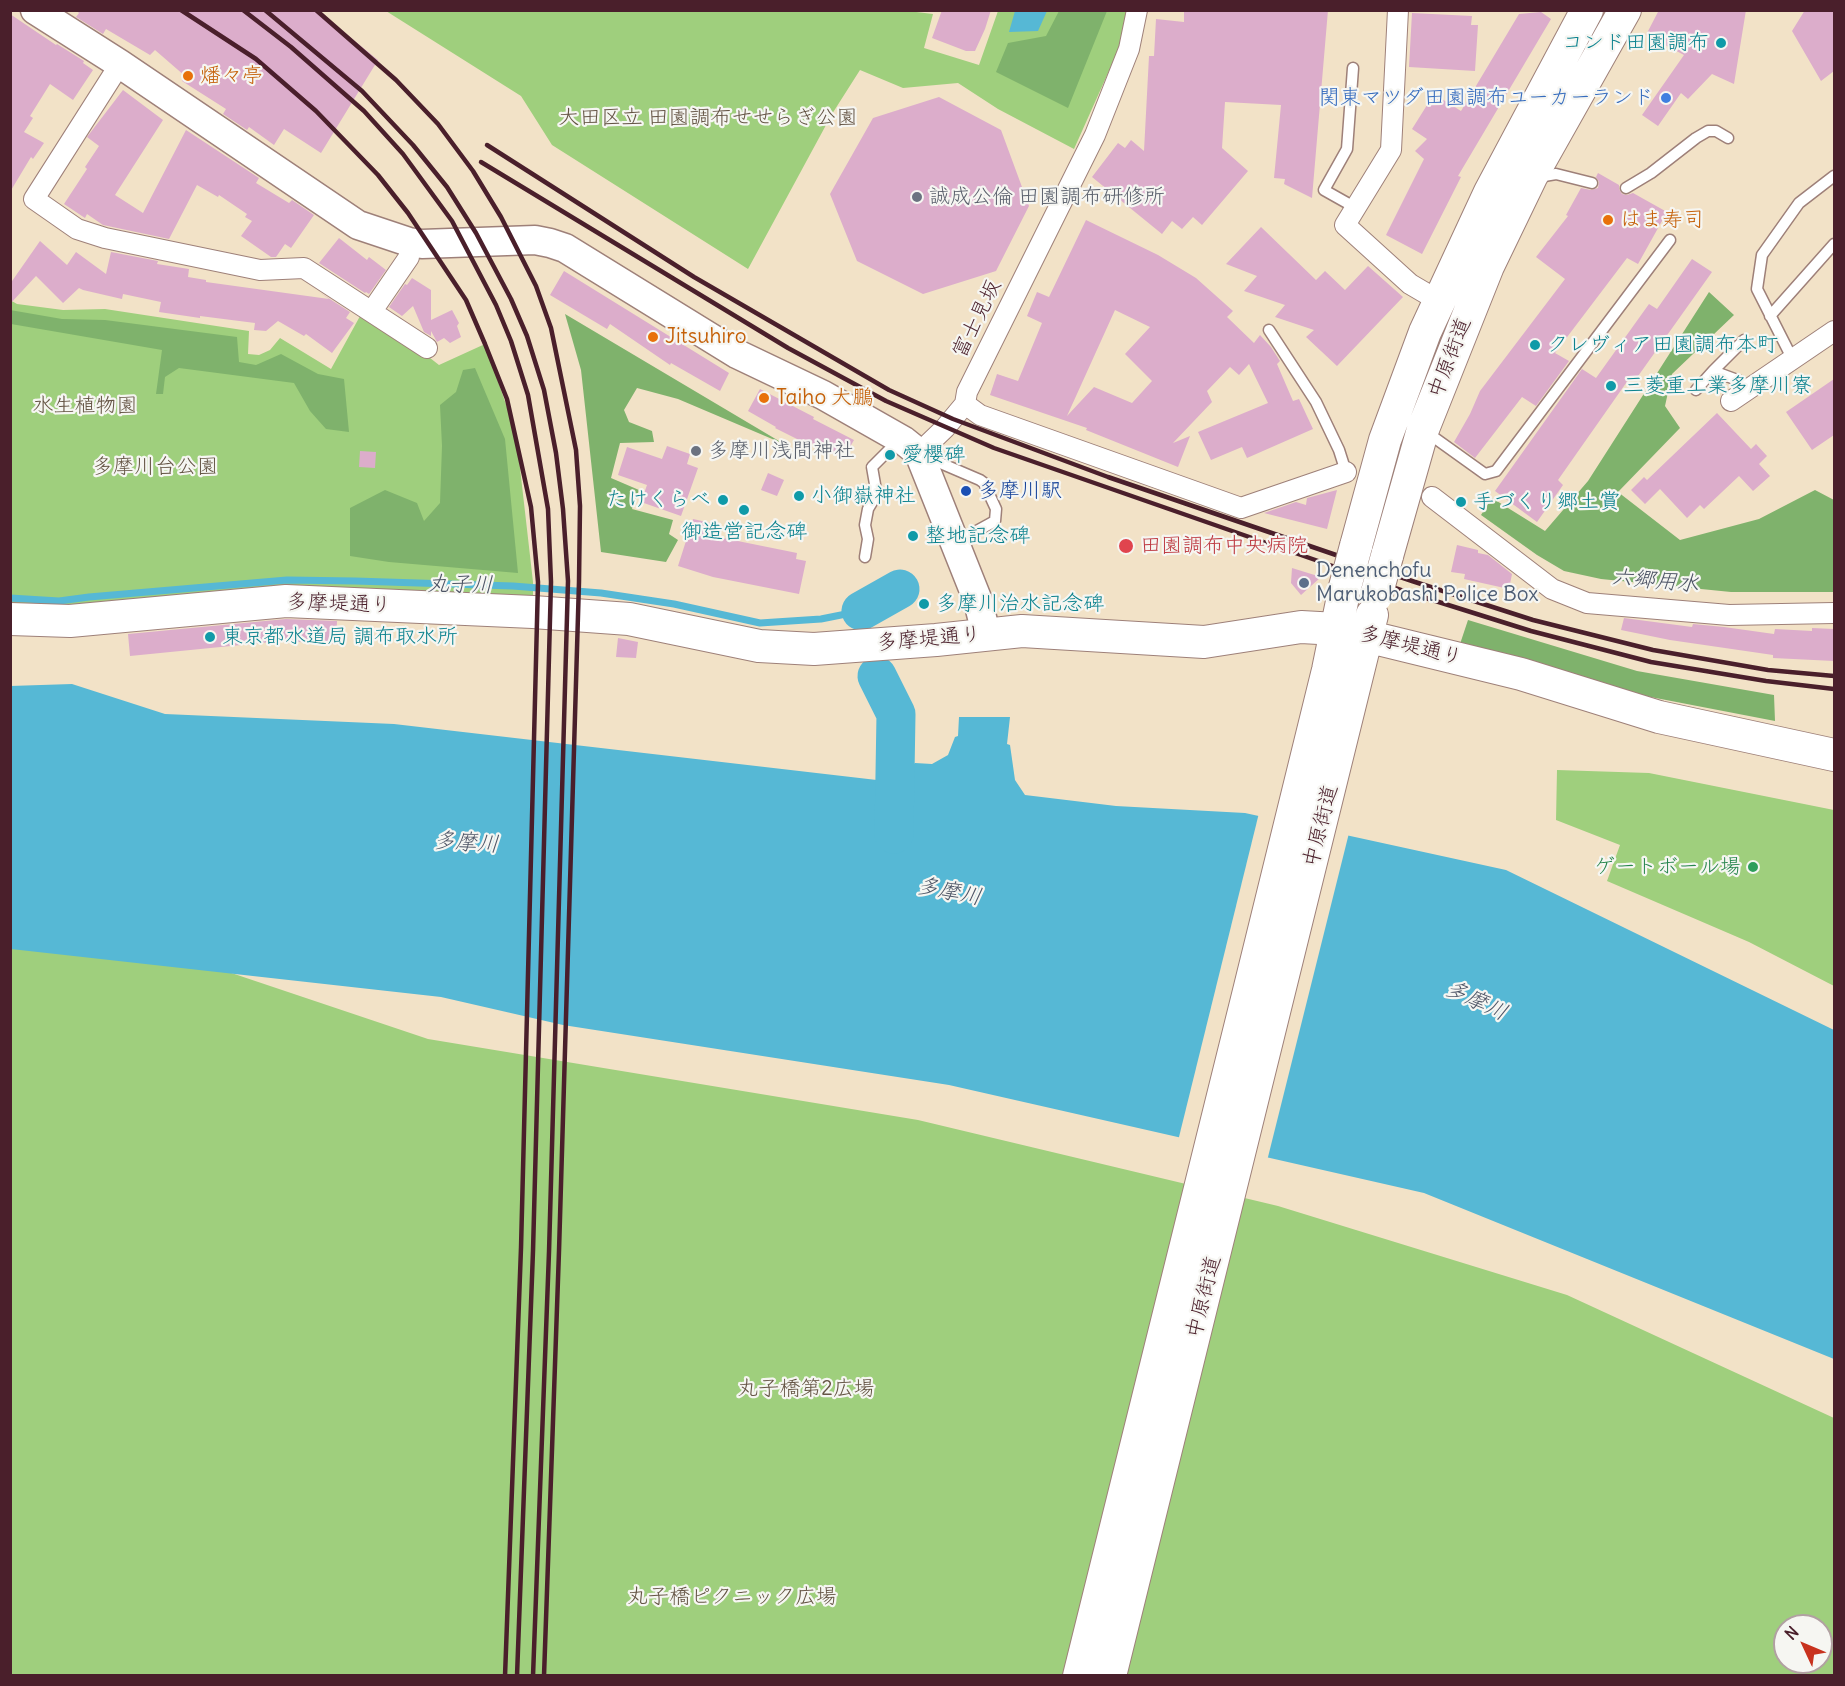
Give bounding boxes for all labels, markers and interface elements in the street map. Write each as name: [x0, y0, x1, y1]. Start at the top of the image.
place label: コンド田園調布: [1562, 30, 1709, 56]
marker: コンド田園調布: [1714, 36, 1728, 50]
place label: 燔々亭: [200, 63, 263, 89]
marker: 燔々亭: [181, 69, 195, 83]
place label: 関東マツダ田園調布ユーカーランド: [1319, 85, 1654, 111]
marker: 関東マツダ田園調布ユーカーランド: [1659, 91, 1673, 105]
park label: 大田区立 田園調布せせらぎ公園: [559, 105, 857, 131]
place label: 誠成公倫 田園調布研修所: [929, 184, 1165, 210]
marker: 誠成公倫 田園調布研修所: [910, 190, 924, 204]
place label: はま寿司: [1620, 207, 1704, 233]
marker: はま寿司: [1601, 213, 1615, 227]
street label: 富士見坂: [947, 276, 1007, 362]
street label: 中原街道: [1423, 314, 1477, 402]
place label: Jitsuhiro: [665, 324, 746, 350]
marker: Jitsuhiro: [646, 330, 660, 344]
place label: クレヴィア田園調布本町: [1547, 332, 1778, 358]
marker: クレヴィア田園調布本町: [1528, 338, 1542, 352]
place label: 三菱重工業多摩川寮: [1623, 373, 1812, 399]
marker: 三菱重工業多摩川寮: [1604, 379, 1618, 393]
place label: Taiho 大鵬: [776, 385, 873, 411]
marker: Taiho 大鵬: [757, 391, 771, 405]
park label: 水生植物園: [33, 393, 137, 419]
place label: 多摩川浅間神社: [708, 438, 855, 464]
place label: 愛櫻碑: [902, 442, 965, 468]
marker: 多摩川浅間神社: [689, 444, 703, 458]
marker: 愛櫻碑: [883, 448, 897, 462]
park label: 多摩川台公園: [92, 454, 218, 480]
place label: 多摩川駅: [978, 478, 1062, 504]
place label: 小御嶽神社: [811, 483, 916, 509]
marker: 多摩川駅: [959, 484, 973, 498]
place label: たけくらべ: [606, 487, 711, 513]
marker: 小御嶽神社: [792, 489, 806, 503]
place label: 手づくり郷土賞: [1473, 489, 1620, 515]
marker: たけくらべ: [716, 493, 730, 507]
marker: 手づくり郷土賞: [1454, 495, 1468, 509]
marker: 御造営記念碑: [737, 503, 751, 517]
place label: 御造営記念碑: [681, 519, 807, 545]
place label: 整地記念碑: [925, 523, 1030, 549]
marker: 整地記念碑: [906, 529, 920, 543]
place label: 田園調布中央病院: [1140, 533, 1308, 559]
marker: 田園調布中央病院: [1117, 537, 1135, 555]
place label: Denenchofu Marukobashi Police Box: [1316, 558, 1539, 608]
water label: 六郷用水: [1610, 564, 1700, 598]
water label: 丸子川: [427, 571, 493, 599]
marker: Denenchofu Marukobashi Police Box: [1297, 576, 1311, 590]
street label: 多摩堤通り: [286, 590, 392, 618]
place label: 多摩川治水記念碑: [936, 591, 1104, 617]
marker: 多摩川治水記念碑: [917, 597, 931, 611]
street label: 多摩堤通り: [1357, 621, 1465, 671]
street label: 多摩堤通り: [876, 622, 982, 656]
place label: 東京都水道局 調布取水所: [222, 624, 458, 650]
marker: 東京都水道局 調布取水所: [203, 630, 217, 644]
street label: 中原街道: [1299, 782, 1343, 870]
water label: 多摩川: [432, 828, 500, 858]
place label: ゲートボール場: [1594, 854, 1741, 880]
marker: ゲートボール場: [1746, 860, 1760, 874]
water label: 多摩川: [914, 873, 984, 911]
water label: 多摩川: [1441, 975, 1511, 1027]
street label: 中原街道: [1182, 1253, 1226, 1341]
park label: 丸子橋第2広場: [737, 1376, 875, 1402]
park label: 丸子橋ピクニック広場: [627, 1584, 837, 1610]
north arrow: [1773, 1614, 1833, 1674]
text: N: [1780, 1622, 1803, 1644]

